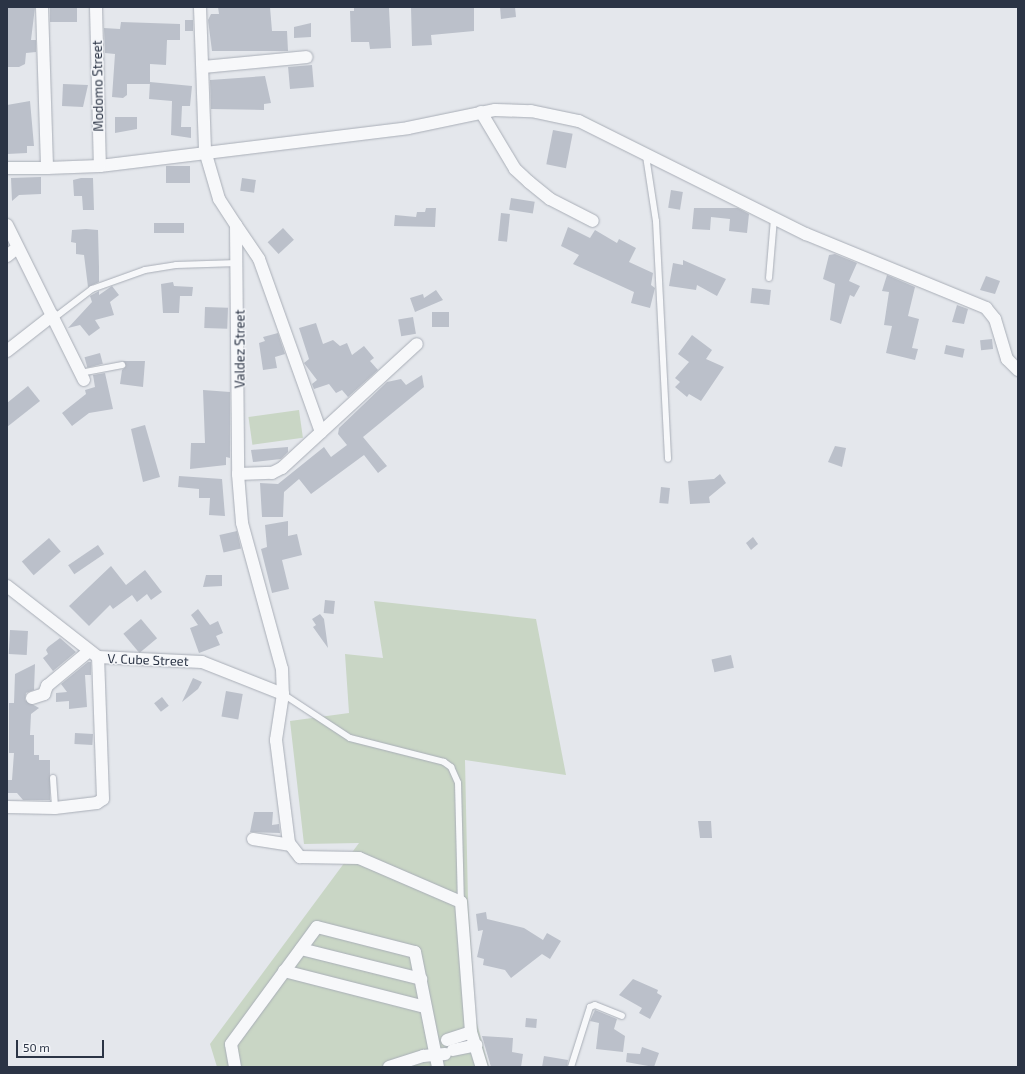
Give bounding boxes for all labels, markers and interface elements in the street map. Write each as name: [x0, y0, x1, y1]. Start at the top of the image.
street label: Modomo Street: [89, 40, 107, 132]
street label: Valdez Street: [232, 310, 248, 388]
street label: V. Cube Street: [107, 651, 189, 669]
scale bar: [18, 1032, 106, 1058]
text: 50 m: [23, 1040, 50, 1054]

